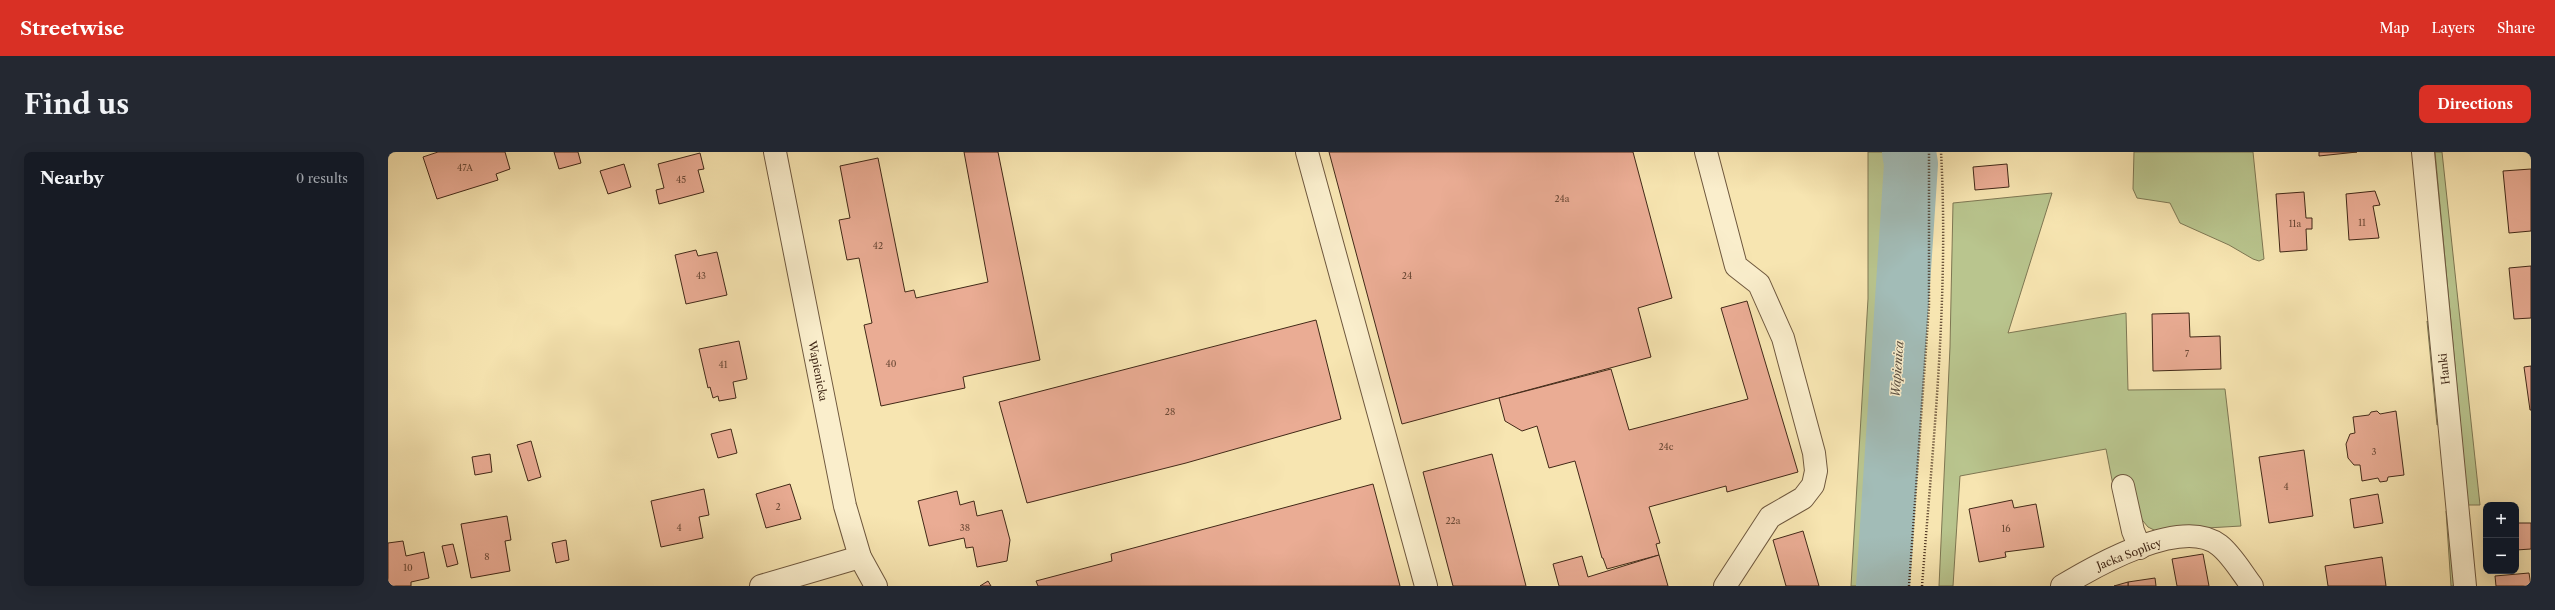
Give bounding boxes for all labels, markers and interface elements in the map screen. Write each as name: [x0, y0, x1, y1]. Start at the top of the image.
text: Streetwise: [20, 17, 124, 40]
text: Map: [2379, 19, 2409, 37]
text: Layers: [2431, 19, 2475, 37]
text: Share: [2497, 19, 2535, 37]
button: Directions: [2419, 85, 2531, 123]
text: Find us: [24, 87, 129, 121]
house number: 47A: [457, 162, 473, 173]
text: Nearby: [40, 168, 104, 188]
text: 0 results: [296, 170, 348, 186]
house number: 45: [676, 174, 686, 185]
house number: 24a: [1554, 193, 1570, 204]
house number: 11: [2358, 217, 2366, 228]
house number: 11a: [2289, 218, 2301, 229]
house number: 42: [873, 240, 883, 251]
house number: 43: [696, 270, 706, 281]
house number: 24: [1402, 270, 1412, 281]
street label: Wapienicka: [805, 339, 831, 403]
water label: Wapienica: [1888, 340, 1906, 398]
house number: 7: [2185, 348, 2190, 359]
street label: Hanki: [2435, 352, 2453, 386]
house number: 40: [886, 358, 897, 369]
house number: 41: [719, 359, 728, 370]
house number: 28: [1165, 406, 1175, 417]
house number: 24c: [1658, 441, 1674, 452]
house number: 3: [2372, 446, 2377, 457]
house number: 4: [2283, 481, 2289, 492]
house number: 2: [775, 501, 781, 512]
map controls: [2483, 502, 2519, 574]
button: +: [2483, 502, 2519, 538]
house number: 22a: [1445, 515, 1461, 526]
house number: 4: [676, 522, 682, 533]
house number: 38: [960, 522, 970, 533]
house number: 16: [2001, 523, 2011, 534]
street label: Jacka Soplicy: [2093, 535, 2164, 574]
button: −: [2483, 538, 2519, 574]
house number: 8: [484, 551, 490, 562]
house number: 10: [403, 562, 413, 573]

